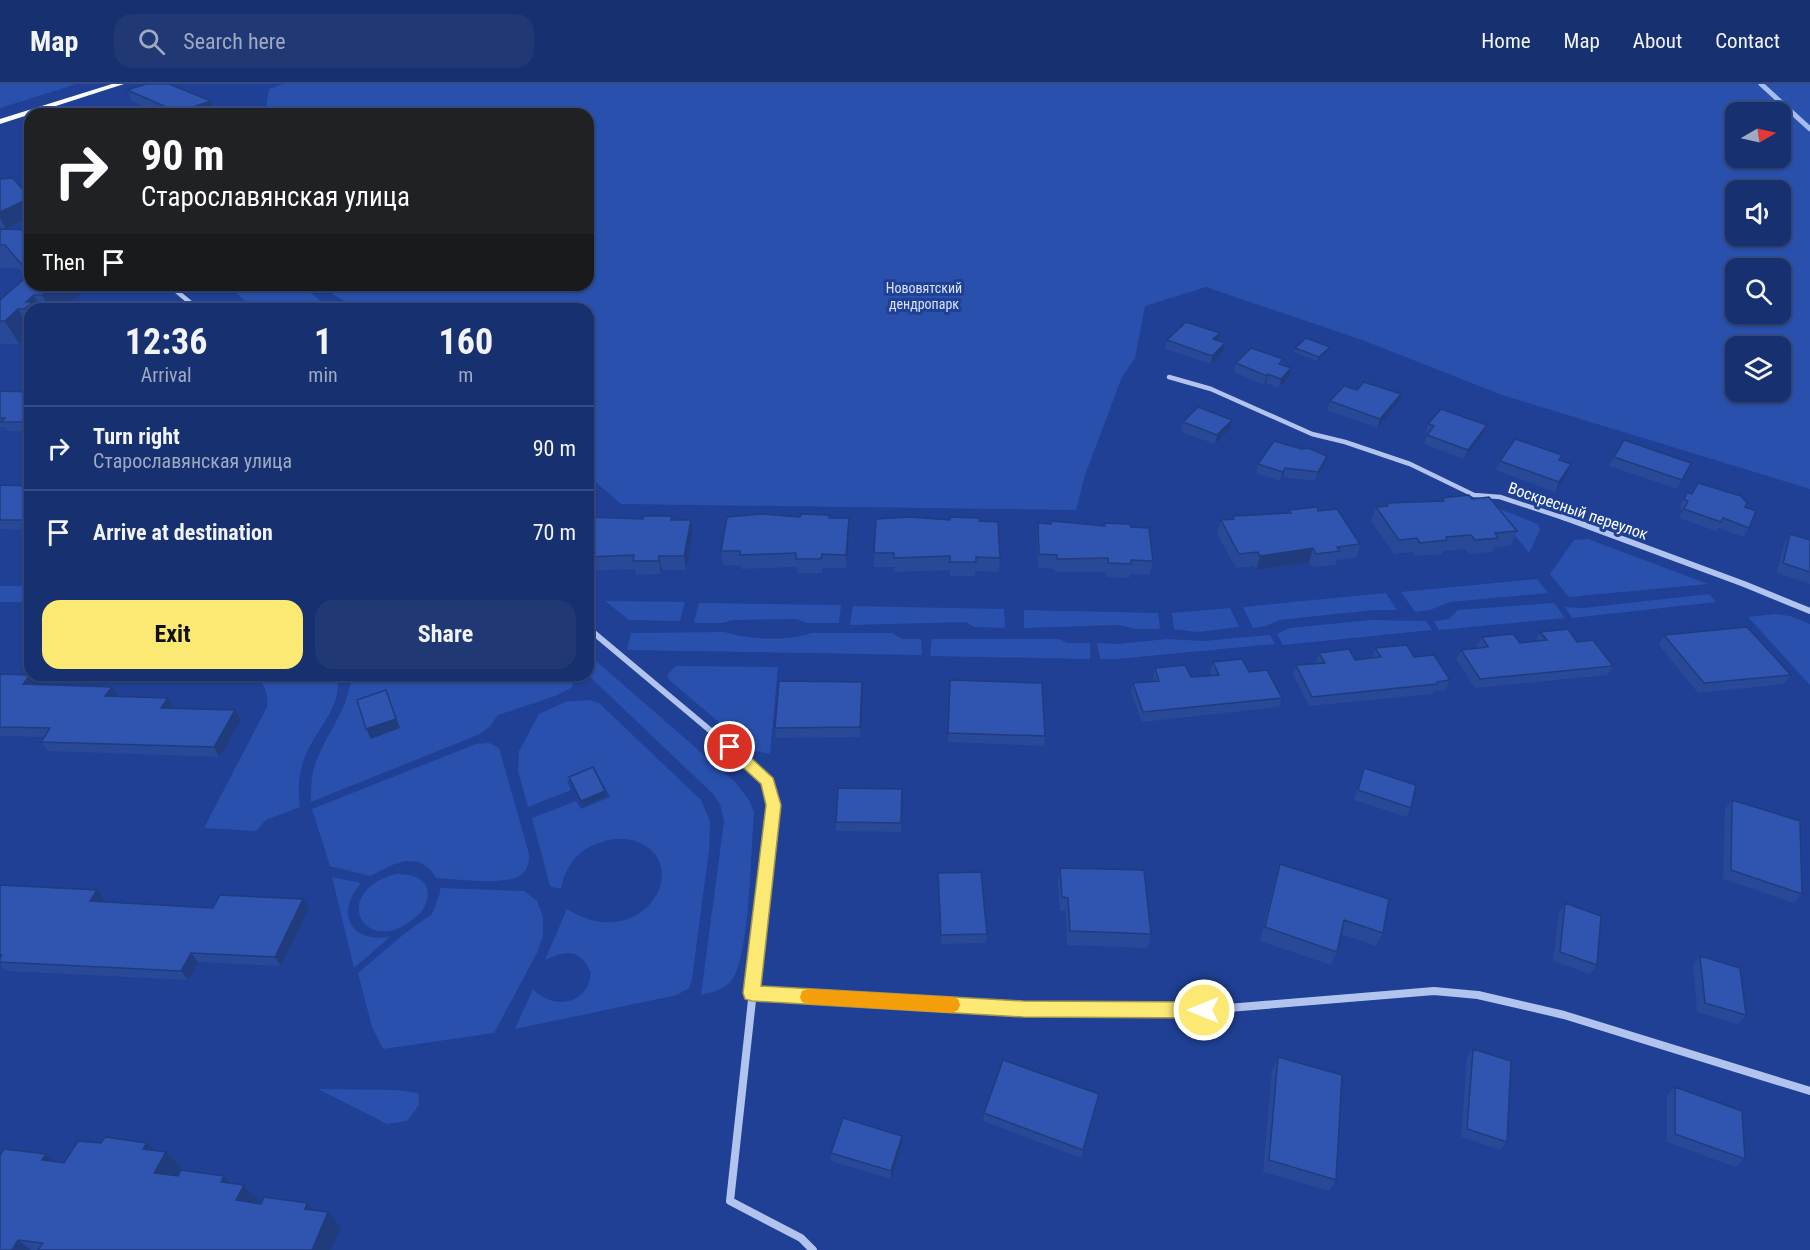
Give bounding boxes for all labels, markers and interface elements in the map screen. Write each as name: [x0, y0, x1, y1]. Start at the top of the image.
search box: [114, 14, 534, 68]
text: Map: [30, 25, 78, 58]
icon: search: [135, 25, 168, 58]
text: Search here: [183, 29, 286, 54]
text: Home: [1481, 29, 1531, 53]
text: Map: [1564, 29, 1600, 53]
text: About: [1633, 29, 1682, 53]
text: Contact: [1715, 29, 1780, 53]
north arrow: [1725, 102, 1791, 168]
map controls: [1725, 102, 1791, 402]
text: 90 m: [141, 131, 224, 180]
icon: right: [42, 132, 120, 210]
button: sound: [1725, 180, 1791, 246]
text: Старославянская улица: [141, 181, 410, 213]
icon: arrive: [97, 246, 130, 279]
text: Then: [42, 250, 85, 275]
button: search: [1725, 258, 1791, 324]
park label: Нововятский дендропарк: [886, 280, 962, 312]
text: 12:36: [125, 321, 207, 363]
text: 1: [314, 321, 332, 363]
text: 160: [439, 321, 493, 363]
button: layers: [1725, 336, 1791, 402]
text: Arrival: [141, 363, 192, 387]
text: min: [308, 363, 338, 387]
text: m: [458, 363, 473, 387]
text: Turn right: [93, 424, 180, 449]
icon: right: [42, 432, 75, 465]
text: 90 m: [533, 436, 576, 461]
text: Старославянская улица: [93, 449, 292, 473]
street label: Воскресный переулок: [1506, 478, 1651, 544]
icon: arrive: [42, 516, 75, 549]
text: Arrive at destination: [93, 520, 273, 545]
text: 70 m: [533, 520, 576, 545]
button: Exit: [42, 600, 303, 669]
button: Share: [315, 600, 576, 669]
pin: [704, 721, 755, 772]
icon: arrive: [713, 730, 746, 763]
position arrow: [1172, 978, 1236, 1042]

